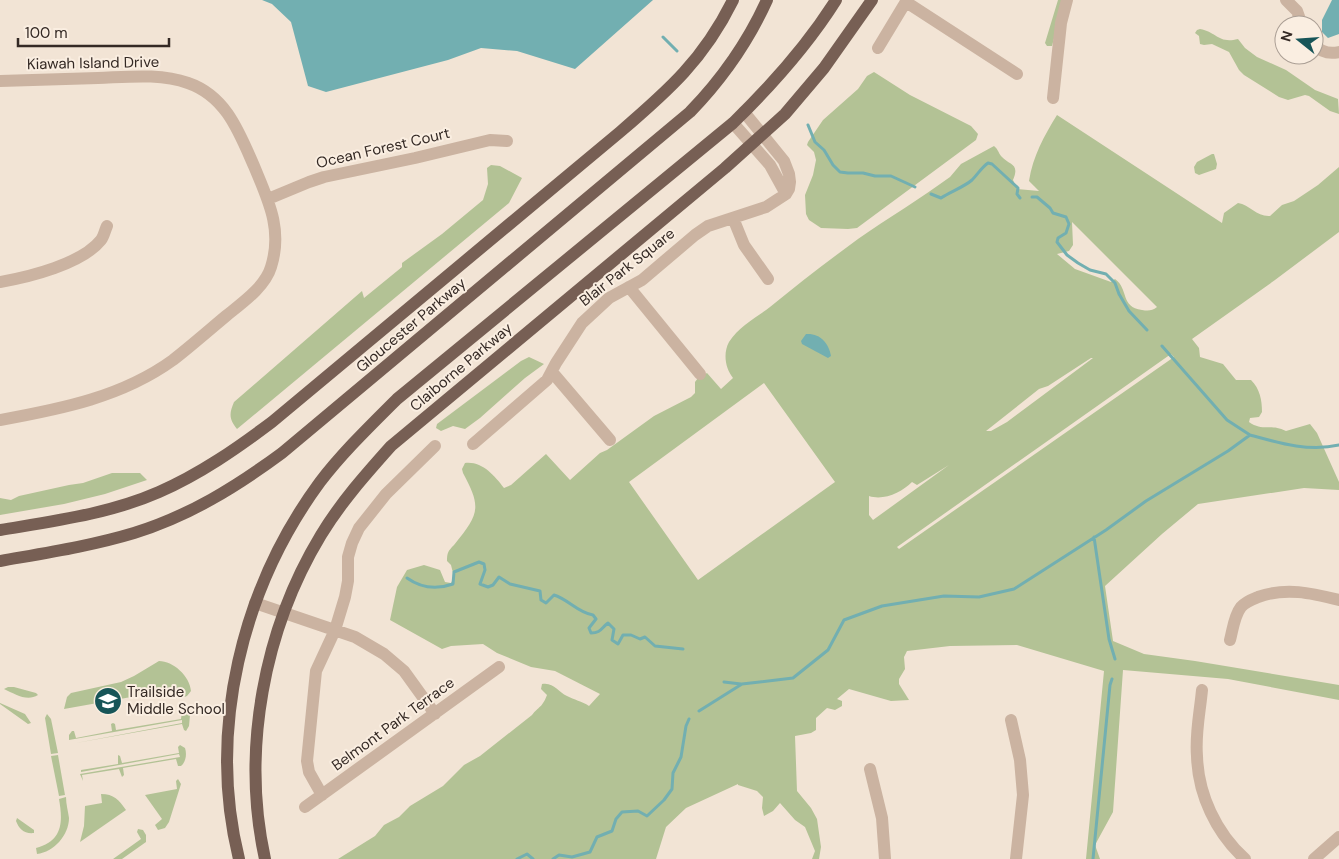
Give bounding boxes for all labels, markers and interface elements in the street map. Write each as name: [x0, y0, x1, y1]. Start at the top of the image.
scale bar: [18, 15, 169, 47]
north arrow: [1274, 15, 1324, 65]
text: 100 m: [25, 23, 68, 43]
text: N: [1276, 29, 1297, 44]
street label: Kiawah Island Drive: [27, 52, 159, 74]
street label: Ocean Forest Court: [314, 123, 452, 173]
street label: Blair Park Square: [575, 223, 679, 311]
street label: Gloucester Parkway: [352, 273, 471, 377]
street label: Claiborne Parkway: [406, 318, 517, 416]
street label: Belmont Park Terrace: [328, 673, 458, 775]
place label: Trailside Middle School: [127, 682, 225, 719]
school or university icon: Trailside Middle School: [93, 686, 123, 716]

